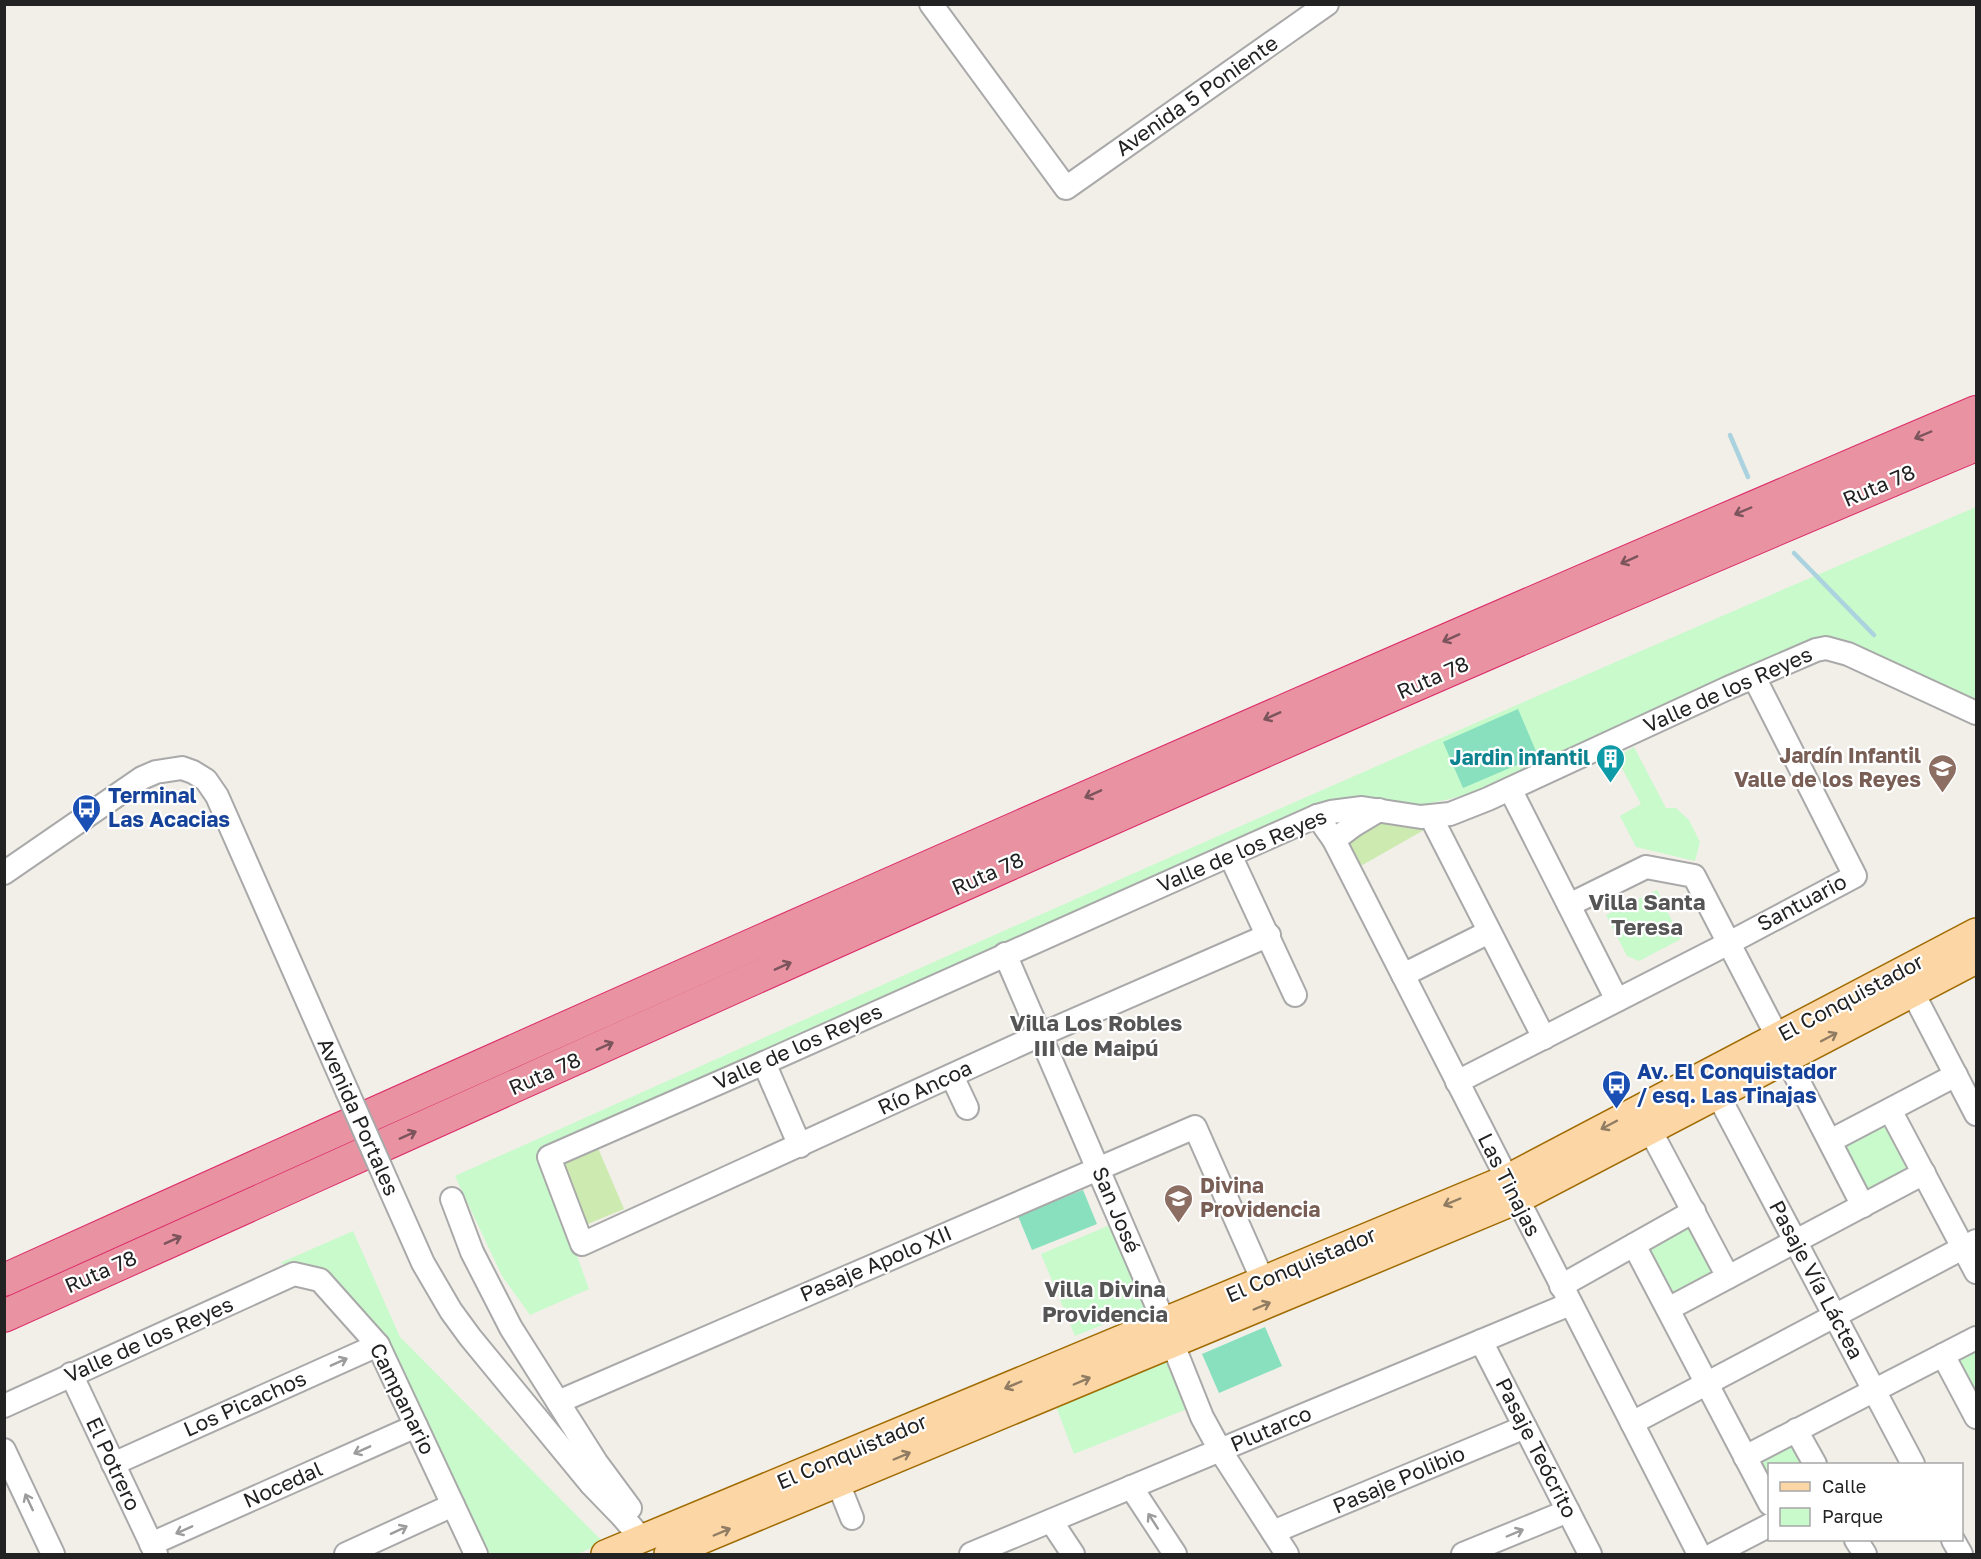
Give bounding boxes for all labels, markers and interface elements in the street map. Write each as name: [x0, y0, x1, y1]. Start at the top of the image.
street label: Avenida 5 Poniente: [1110, 29, 1283, 161]
one-way arrow: [1914, 430, 1932, 441]
street label: Ruta 78: [1839, 458, 1919, 512]
one-way arrow: [1735, 506, 1753, 517]
one-way arrow: [1621, 555, 1639, 566]
one-way arrow: [1442, 633, 1460, 644]
street label: Valle de los Reyes: [1639, 640, 1816, 738]
street label: Ruta 78: [1393, 650, 1473, 704]
one-way arrow: [1263, 711, 1281, 722]
building icon: Jardin infantil: [1595, 742, 1627, 784]
place label: Jardín Infantil Valle de los Reyes: [1734, 742, 1921, 792]
place label: Jardin infantil: [1450, 744, 1590, 770]
school or university icon: Jardín Infantil Valle de los Reyes: [1926, 752, 1958, 794]
place label: Terminal Las Acacias: [108, 782, 230, 832]
one-way arrow: [1084, 789, 1103, 800]
bus stop icon: Terminal Las Acacias: [71, 792, 103, 834]
street label: Valle de los Reyes: [1153, 803, 1330, 898]
street label: Ruta 78: [948, 846, 1028, 900]
street label: Santuario: [1752, 868, 1851, 936]
district label: Villa Santa Teresa: [1588, 888, 1706, 940]
street label: El Conquistador: [1773, 948, 1928, 1046]
one-way arrow: [774, 960, 792, 972]
street label: Valle de los Reyes: [709, 997, 886, 1095]
district label: Villa Los Robles III de Maipú: [1010, 1009, 1182, 1061]
one-way arrow: [1820, 1031, 1838, 1042]
street label: Avenida Portales: [313, 1034, 405, 1199]
one-way arrow: [596, 1040, 614, 1052]
street label: Ruta 78: [505, 1046, 585, 1100]
street label: Río Ancoa: [873, 1054, 976, 1120]
place label: Av. El Conquistador / esq. Las Tinajas: [1637, 1058, 1837, 1108]
bus stop icon: Av. El Conquistador / esq. Las Tinajas: [1600, 1068, 1632, 1110]
one-way arrow: [1601, 1119, 1618, 1131]
one-way arrow: [399, 1128, 417, 1140]
street label: Las Tinajas: [1473, 1129, 1547, 1241]
street label: San José: [1087, 1163, 1147, 1257]
place label: Divina Providencia: [1200, 1172, 1321, 1222]
school or university icon: Divina Providencia: [1163, 1182, 1195, 1224]
street label: Pasaje Vía Láctea: [1764, 1196, 1870, 1363]
one-way arrow: [1444, 1197, 1462, 1208]
street label: Pasaje Apolo XII: [796, 1219, 955, 1307]
street label: El Conquistador: [1221, 1221, 1380, 1307]
one-way arrow: [163, 1234, 181, 1245]
street label: Ruta 78: [61, 1244, 141, 1298]
district label: Villa Divina Providencia: [1042, 1275, 1168, 1327]
street label: Valle de los Reyes: [60, 1290, 237, 1388]
one-way arrow: [1252, 1300, 1271, 1311]
street label: Campanario: [365, 1339, 441, 1459]
one-way arrow: [329, 1356, 347, 1368]
street label: Los Picachos: [179, 1364, 310, 1442]
street label: Pasaje Teócrito: [1490, 1373, 1583, 1522]
one-way arrow: [1072, 1375, 1091, 1386]
one-way arrow: [1004, 1380, 1023, 1391]
street label: Plutarco: [1226, 1399, 1315, 1457]
street label: El Conquistador: [772, 1408, 931, 1494]
street label: El Potrero: [81, 1413, 147, 1514]
street label: Pasaje Polibio: [1329, 1440, 1469, 1519]
one-way arrow: [354, 1444, 372, 1456]
one-way arrow: [892, 1450, 911, 1461]
street label: Nocedal: [239, 1455, 326, 1513]
legend: [1768, 1463, 1963, 1541]
text: Calle: [1822, 1475, 1866, 1497]
one-way arrow: [23, 1494, 34, 1512]
text: Parque: [1822, 1505, 1883, 1527]
one-way arrow: [1147, 1513, 1159, 1530]
one-way arrow: [176, 1524, 194, 1536]
one-way arrow: [389, 1524, 407, 1536]
one-way arrow: [713, 1526, 731, 1537]
one-way arrow: [1506, 1527, 1524, 1538]

